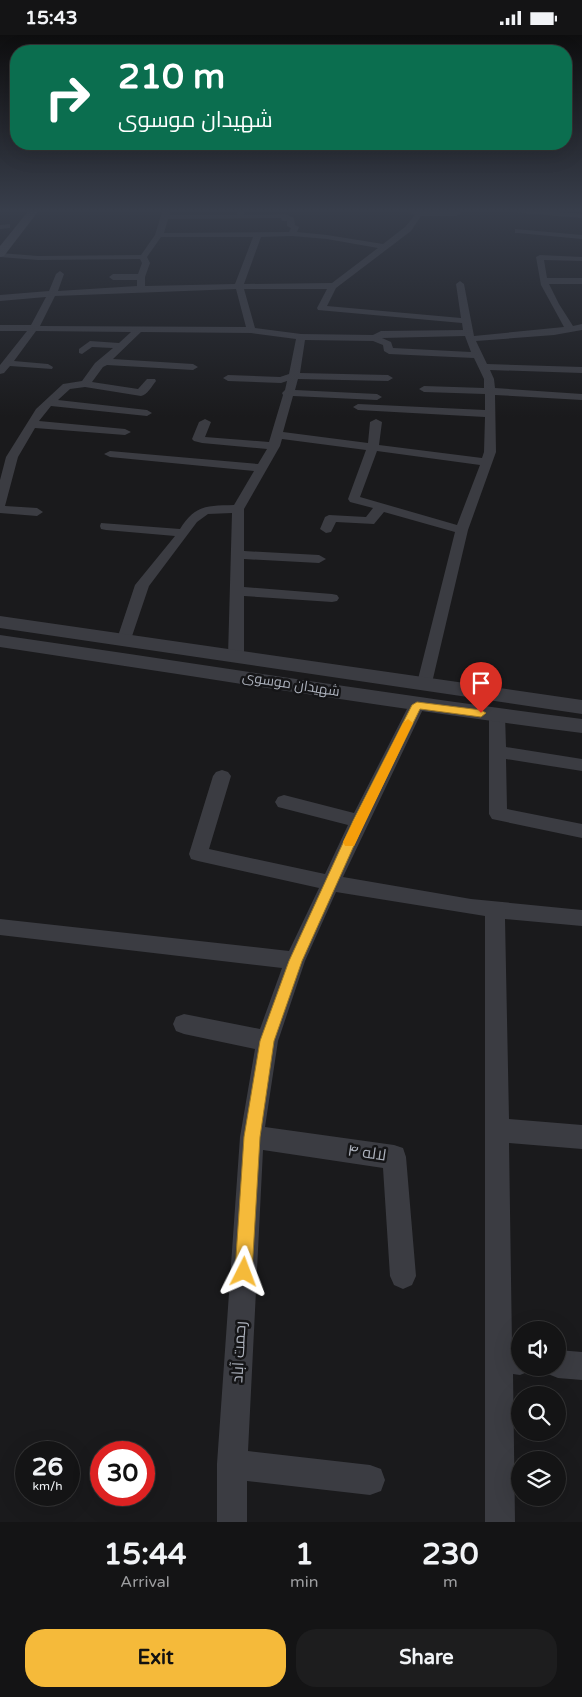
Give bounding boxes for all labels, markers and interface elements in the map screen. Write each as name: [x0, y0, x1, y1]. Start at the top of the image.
text: 15:43: [25, 7, 78, 29]
text: 210 m: [118, 56, 225, 98]
icon: right: [35, 65, 100, 130]
text: شهیدان موسوی: [118, 107, 273, 133]
pin: [460, 662, 502, 713]
street label: شهیدان موسوی: [241, 668, 341, 700]
icon: arrive: [467, 669, 495, 697]
street label: لاله ۴: [346, 1140, 388, 1166]
position arrow: [217, 1245, 269, 1297]
street label: رحمت آباد: [227, 1320, 251, 1384]
map controls: [511, 1321, 566, 1506]
button: sound: [511, 1321, 566, 1376]
button: search: [511, 1386, 566, 1441]
speed limit sign: 30: [90, 1441, 155, 1506]
button: layers: [511, 1451, 566, 1506]
text: 26: [32, 1452, 63, 1482]
text: km/h: [32, 1479, 63, 1493]
text: 15:44: [103, 1536, 187, 1573]
text: 1: [295, 1536, 314, 1573]
text: 230: [422, 1536, 479, 1573]
text: Arrival: [120, 1572, 170, 1592]
text: min: [290, 1572, 319, 1592]
text: m: [443, 1572, 458, 1592]
button: Exit: [25, 1629, 286, 1687]
button: Share: [296, 1629, 557, 1687]

